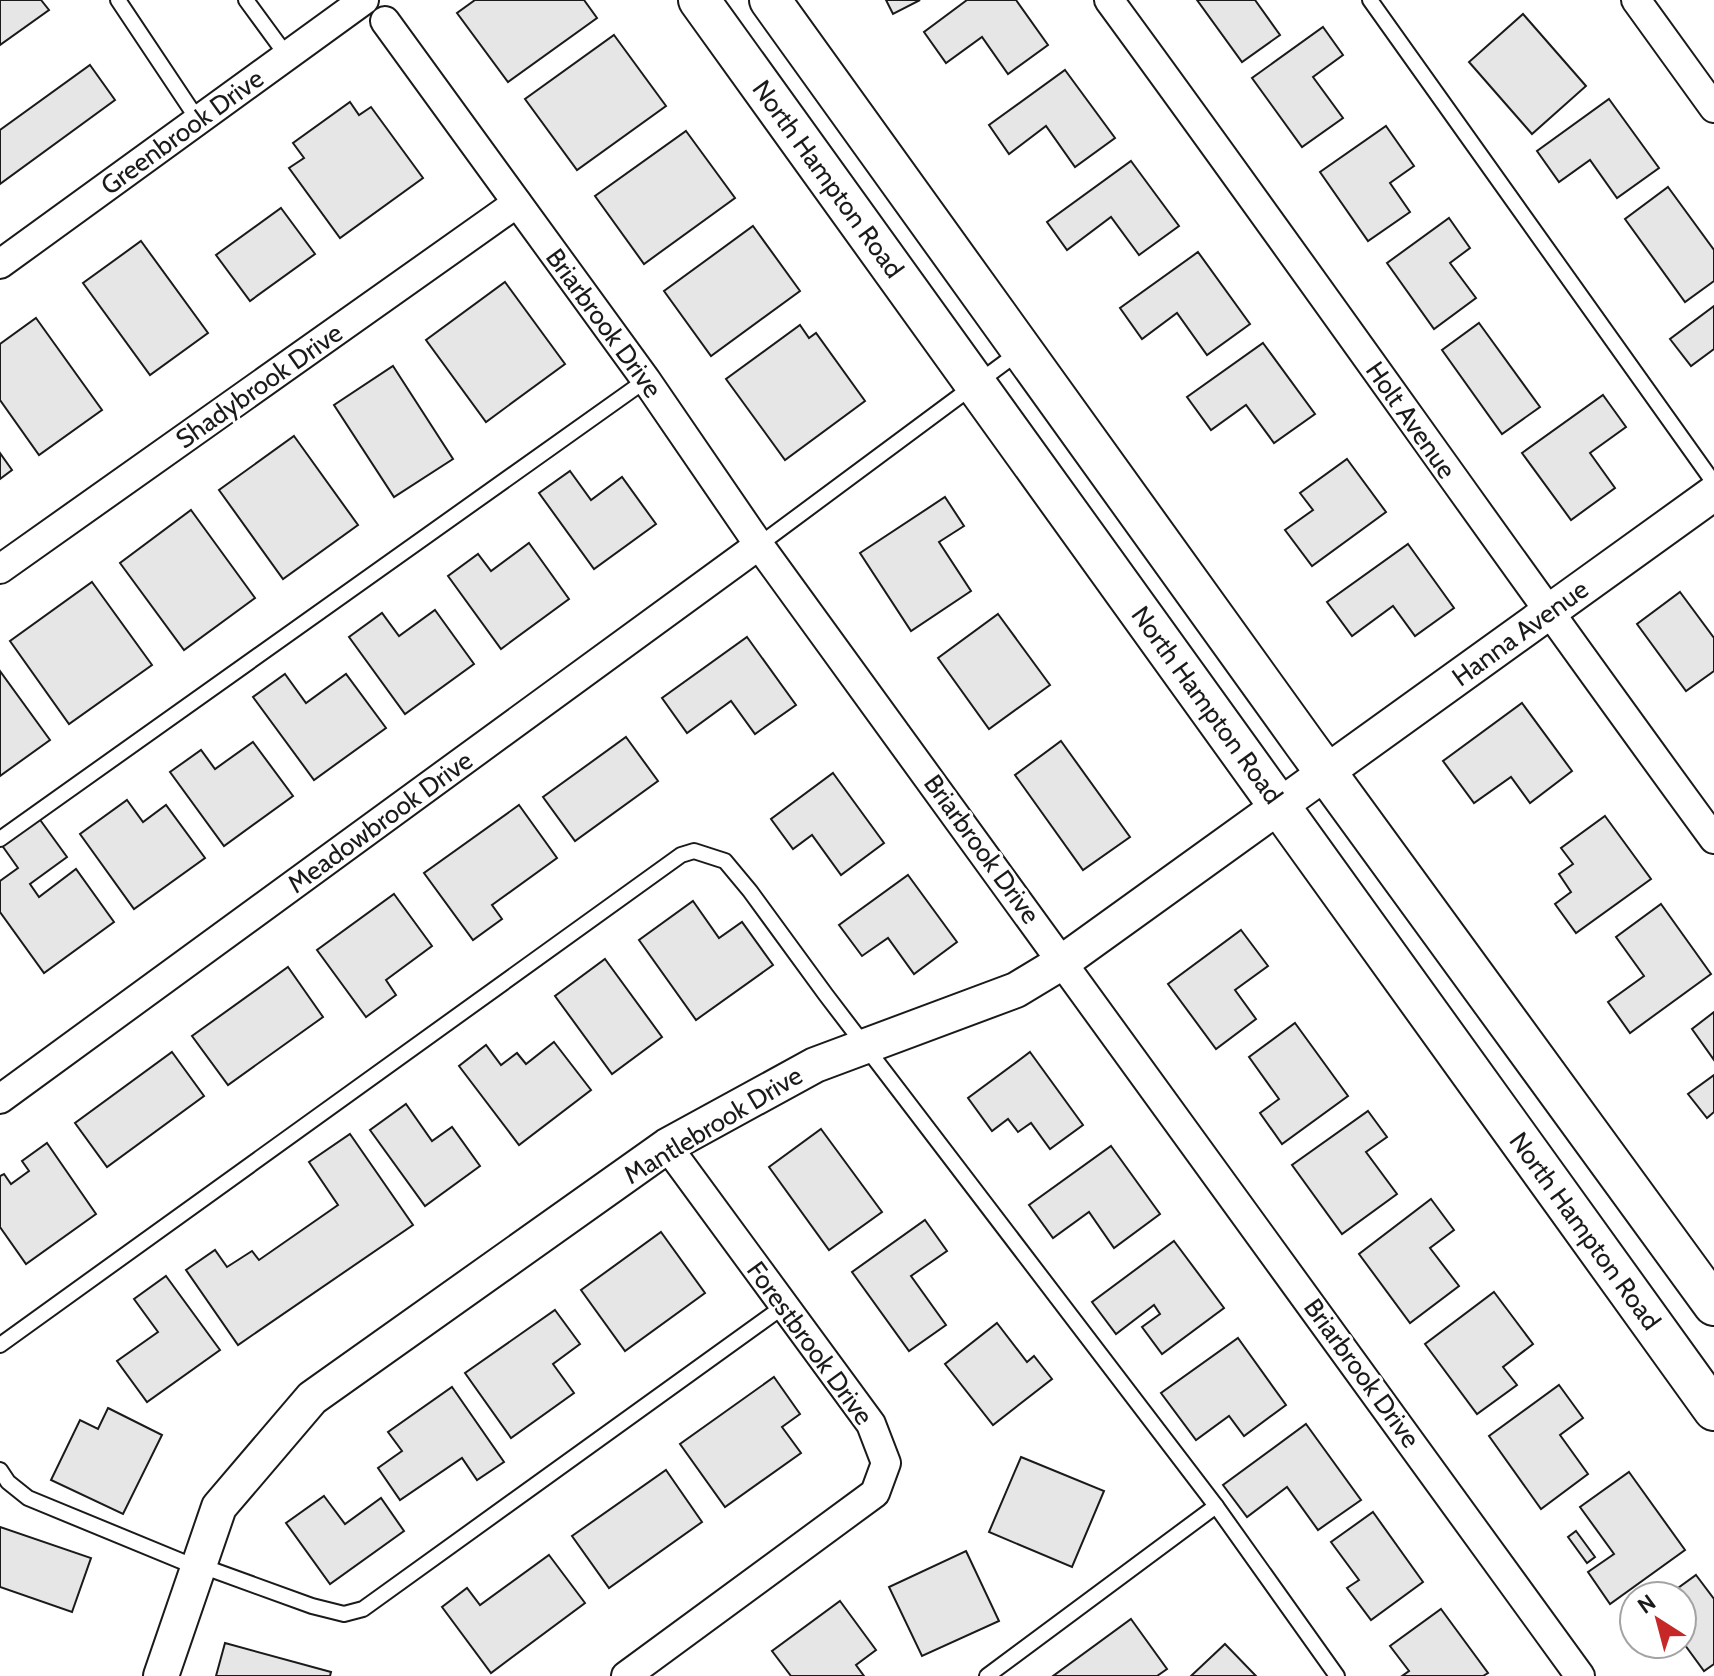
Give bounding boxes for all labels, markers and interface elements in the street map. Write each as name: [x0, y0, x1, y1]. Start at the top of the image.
street label: Greenbrook Drive: [94, 62, 270, 202]
street label: North Hampton Road: [746, 74, 910, 284]
street label: Briarbrook Drive: [539, 242, 669, 404]
street label: Shadybrook Drive: [170, 317, 348, 455]
street label: Holt Avenue: [1359, 355, 1463, 485]
street label: Hanna Avenue: [1446, 573, 1594, 693]
street label: North Hampton Road: [1125, 600, 1289, 810]
street label: Meadowbrook Drive: [281, 744, 479, 900]
street label: Briarbrook Drive: [917, 768, 1047, 930]
street label: Mantlebrook Drive: [618, 1059, 808, 1191]
street label: North Hampton Road: [1503, 1126, 1667, 1336]
street label: Forestbrook Drive: [740, 1255, 880, 1431]
street label: Briarbrook Drive: [1297, 1292, 1427, 1454]
north arrow: [1618, 1580, 1698, 1660]
text: N: [1632, 1589, 1661, 1620]

